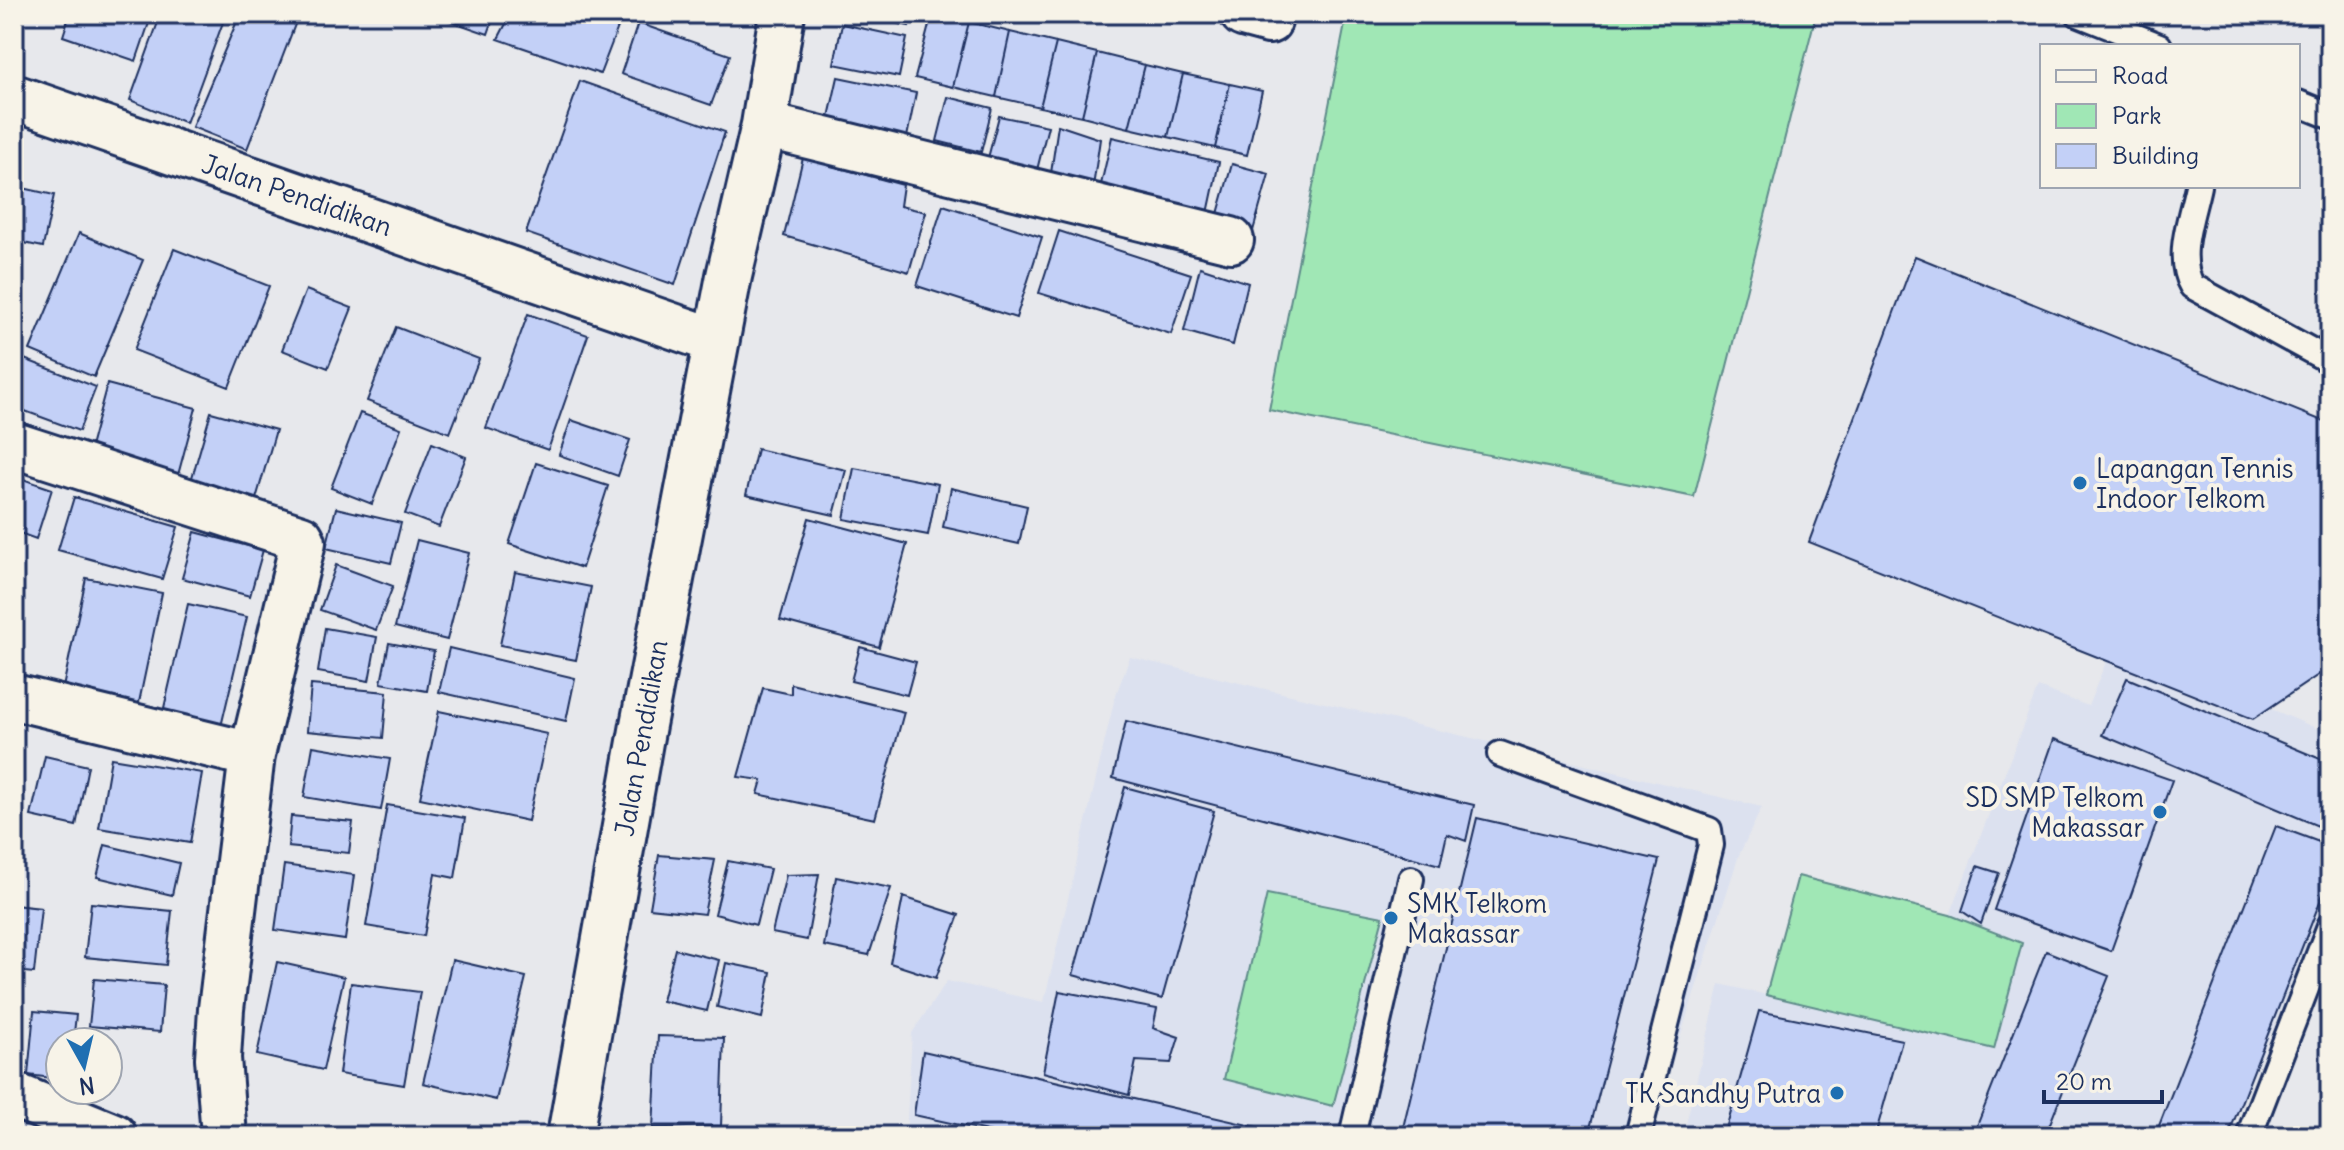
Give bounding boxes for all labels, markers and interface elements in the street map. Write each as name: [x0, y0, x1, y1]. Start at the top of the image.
legend: [2040, 44, 2300, 188]
text: Road: [2112, 60, 2168, 90]
text: Park: [2112, 100, 2162, 130]
text: Building: [2112, 140, 2199, 170]
street label: Jalan Pendidikan: [198, 147, 396, 243]
place label: Lapangan Tennis Indoor Telkom: [2096, 452, 2294, 515]
marker: Lapangan Tennis Indoor Telkom: [2071, 474, 2089, 492]
street label: Jalan Pendidikan: [607, 637, 675, 839]
place label: SD SMP Telkom Makassar: [1965, 781, 2144, 844]
marker: SD SMP Telkom Makassar: [2151, 803, 2169, 821]
place label: SMK Telkom Makassar: [1407, 887, 1547, 950]
marker: SMK Telkom Makassar: [1382, 909, 1400, 927]
north arrow: [44, 1026, 124, 1106]
scale bar: [2044, 1054, 2162, 1104]
text: 20 m: [2056, 1066, 2112, 1096]
text: N: [77, 1071, 96, 1101]
place label: TK Sandhy Putra: [1625, 1077, 1821, 1110]
marker: TK Sandhy Putra: [1828, 1084, 1846, 1102]

